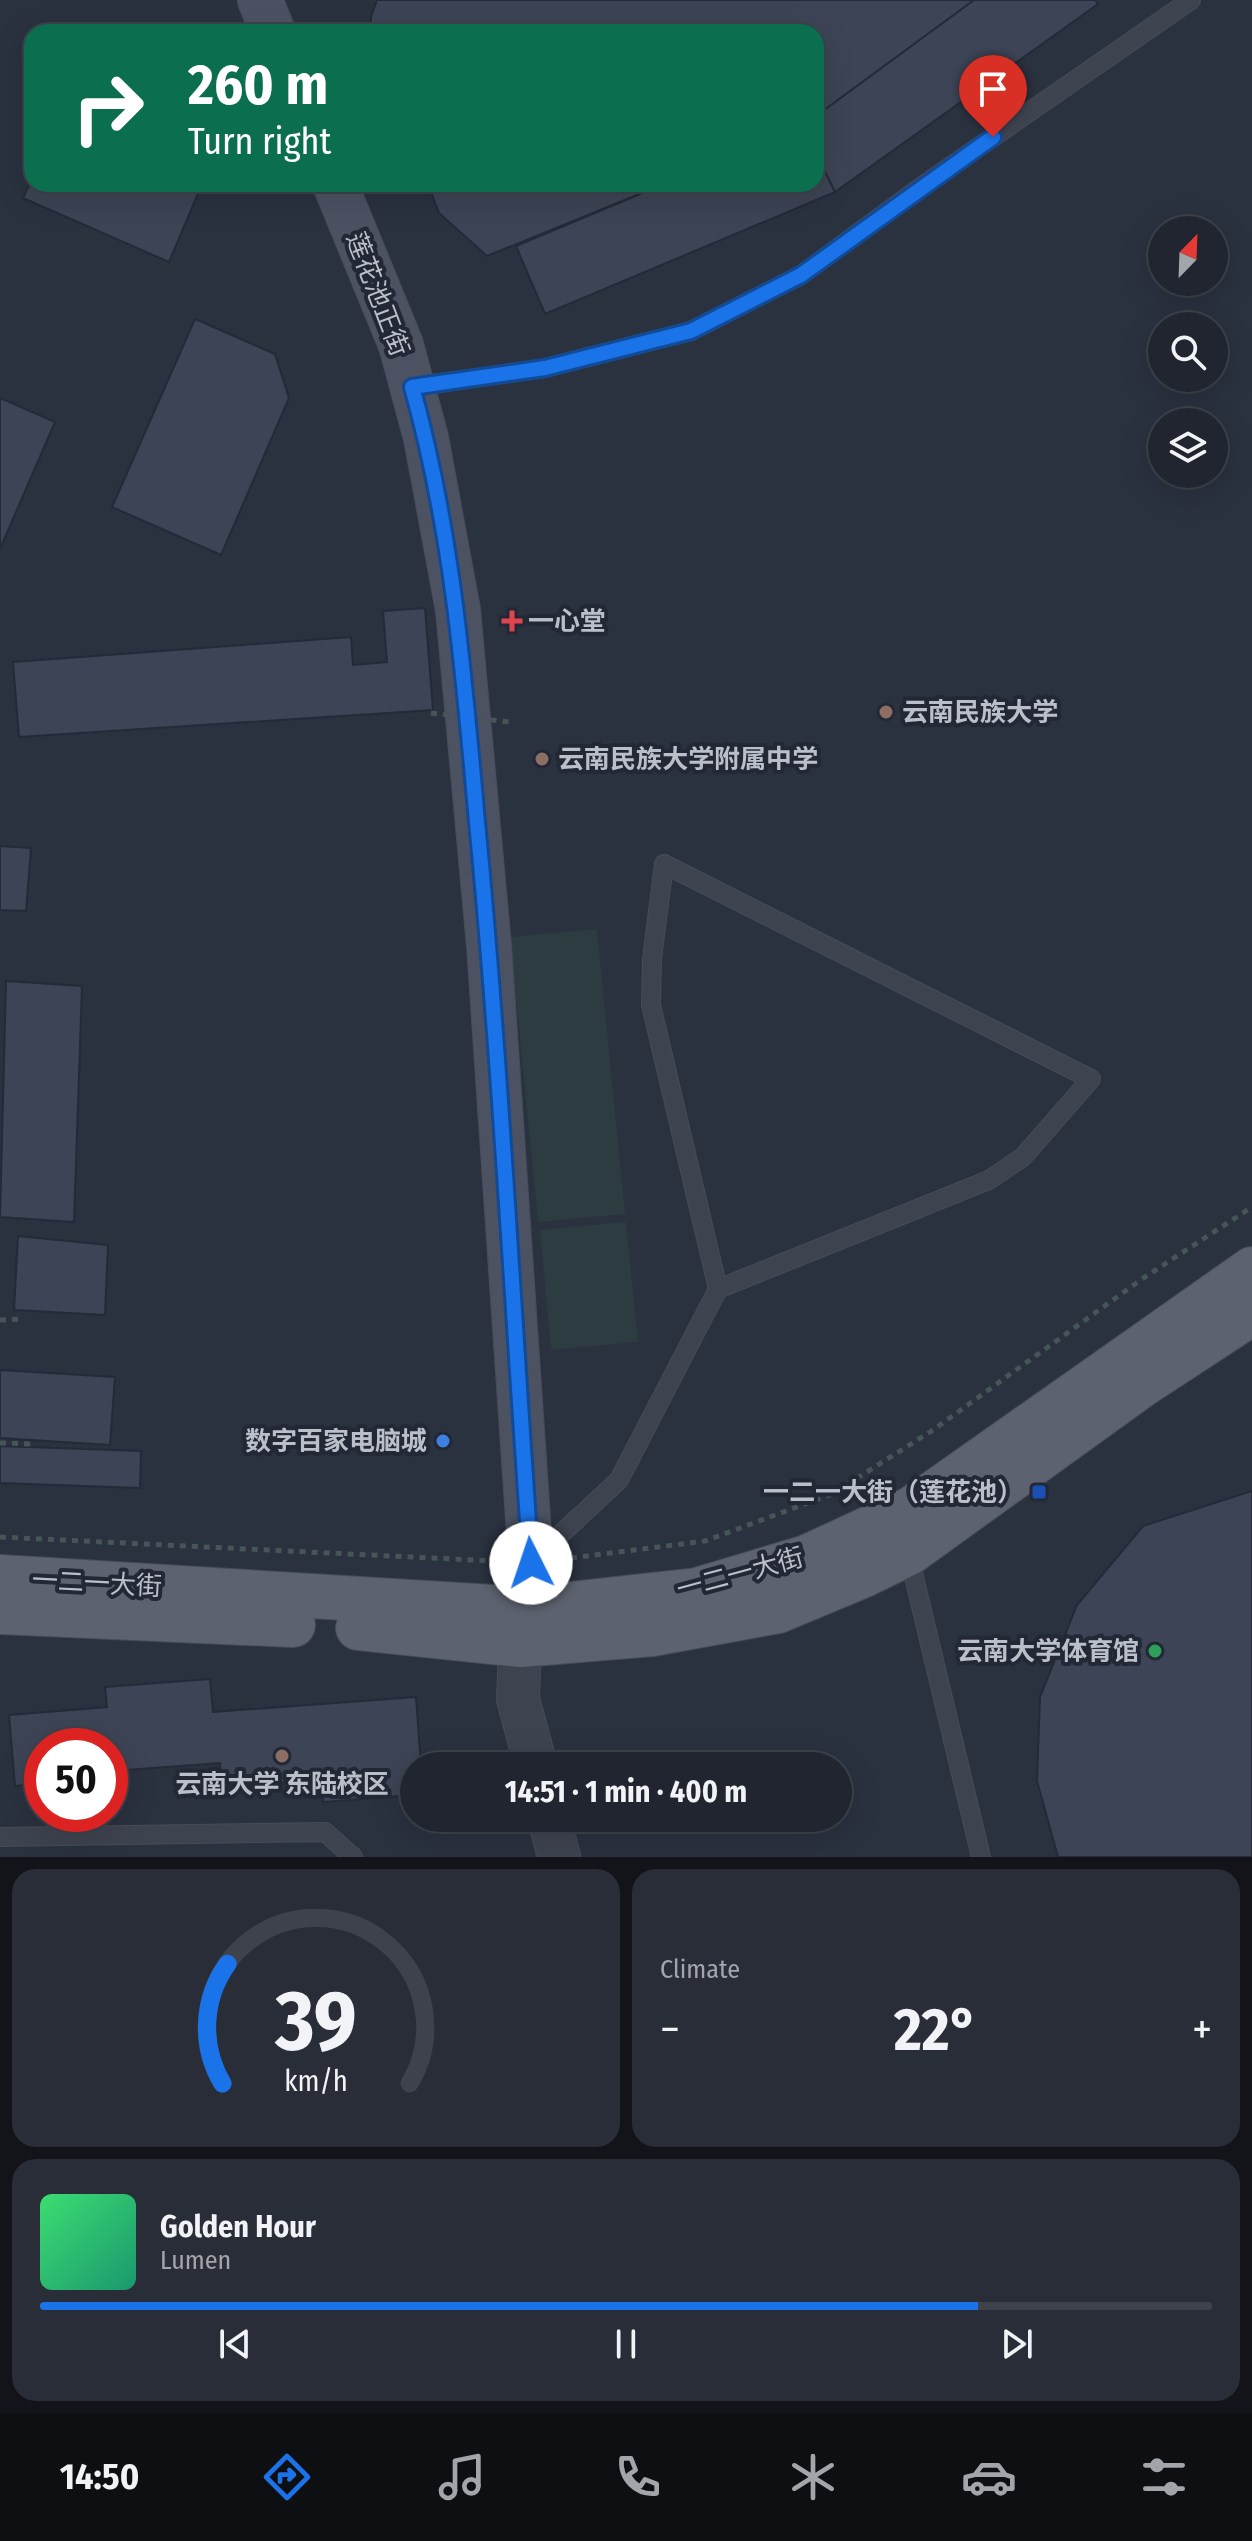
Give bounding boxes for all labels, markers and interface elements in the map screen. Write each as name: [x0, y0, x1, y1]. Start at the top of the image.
text: 260 m: [188, 52, 328, 119]
pin: [959, 55, 1027, 137]
icon: right: [56, 56, 160, 160]
icon: arrive: [971, 67, 1015, 111]
text: Turn right: [188, 120, 331, 164]
north arrow: [1148, 216, 1228, 296]
map controls: [1148, 216, 1228, 488]
street label: 莲花池正街: [340, 228, 415, 360]
button: search: [1148, 312, 1228, 392]
button: layers: [1148, 408, 1228, 488]
place label: 一心堂: [528, 606, 606, 637]
marker: 一心堂: [503, 612, 521, 630]
place label: 云南民族大学: [902, 697, 1058, 728]
marker: 云南民族大学: [877, 703, 895, 721]
place label: 云南民族大学附属中学: [558, 744, 818, 775]
marker: 云南民族大学附属中学: [533, 750, 551, 768]
place label: 数字百家电脑城: [245, 1426, 427, 1457]
marker: 数字百家电脑城: [434, 1432, 452, 1450]
place label: 一二一大街（莲花池）: [763, 1477, 1023, 1508]
marker: 一二一大街（莲花池）: [1030, 1483, 1048, 1501]
position arrow: [489, 1521, 573, 1605]
street label: 一二一大街: [673, 1542, 807, 1605]
street label: 一二一大街: [31, 1565, 163, 1602]
place label: 云南大学体育馆: [957, 1636, 1139, 1667]
marker: 云南大学体育馆: [1146, 1642, 1164, 1660]
speed limit sign: 50: [24, 1728, 128, 1832]
marker: 云南大学 东陆校区: [273, 1747, 291, 1765]
place label: 云南大学 东陆校区: [175, 1769, 389, 1800]
text: 14:51 · 1 min · 400 m: [505, 1774, 747, 1810]
text: Climate: [660, 1954, 740, 1985]
text: 39: [274, 1972, 357, 2072]
text: 22°: [894, 1994, 978, 2066]
text: −: [660, 2003, 680, 2056]
text: +: [1192, 2003, 1212, 2056]
text: km/h: [284, 2064, 348, 2099]
text: Golden Hour: [160, 2209, 316, 2245]
text: Lumen: [160, 2245, 231, 2276]
icon: previous: [213, 2322, 257, 2366]
icon: pause: [604, 2322, 648, 2366]
icon: next: [995, 2322, 1039, 2366]
icon: directions: [259, 2449, 315, 2505]
icon: music: [434, 2449, 490, 2505]
icon: phone: [610, 2449, 666, 2505]
icon: climate: [785, 2449, 841, 2505]
icon: car: [961, 2449, 1017, 2505]
icon: filters: [1136, 2449, 1192, 2505]
text: 14:50: [60, 2455, 139, 2499]

